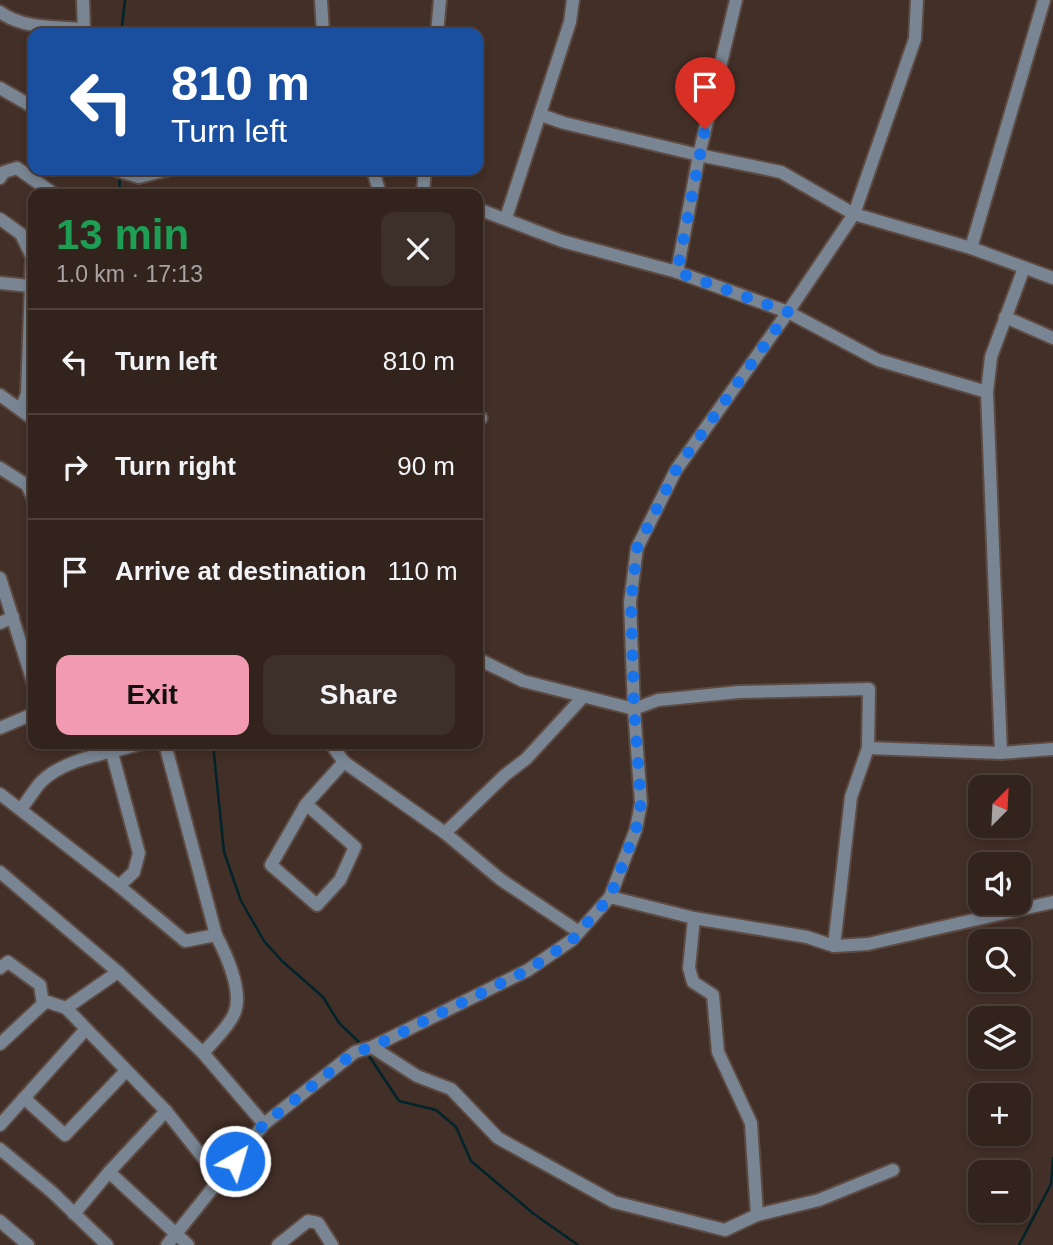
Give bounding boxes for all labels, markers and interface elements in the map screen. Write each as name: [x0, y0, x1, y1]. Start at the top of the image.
icon: left: [56, 56, 147, 147]
text: 810 m: [171, 56, 310, 110]
pin: [675, 57, 735, 129]
icon: arrive: [686, 68, 724, 106]
text: Turn left: [171, 113, 287, 149]
text: 13 min: [56, 211, 189, 258]
button: close: [381, 212, 455, 286]
text: 1.0 km · 17:13: [56, 261, 203, 287]
icon: left: [56, 343, 94, 381]
text: Turn left: [115, 346, 217, 376]
text: 810 m: [383, 346, 455, 376]
icon: right: [56, 448, 94, 486]
text: Turn right: [115, 451, 236, 481]
text: 90 m: [397, 451, 455, 481]
icon: arrive: [56, 553, 94, 591]
text: Arrive at destination: [115, 556, 366, 586]
text: 110 m: [387, 556, 458, 586]
button: Exit: [56, 655, 249, 735]
button: Share: [263, 655, 455, 735]
north arrow: [968, 775, 1031, 838]
map controls: [968, 775, 1031, 1223]
button: sound: [968, 852, 1031, 915]
button: search: [968, 929, 1031, 992]
button: layers: [968, 1006, 1031, 1069]
button: +: [968, 1083, 1031, 1146]
position arrow: [198, 1124, 272, 1198]
button: −: [968, 1160, 1031, 1223]

